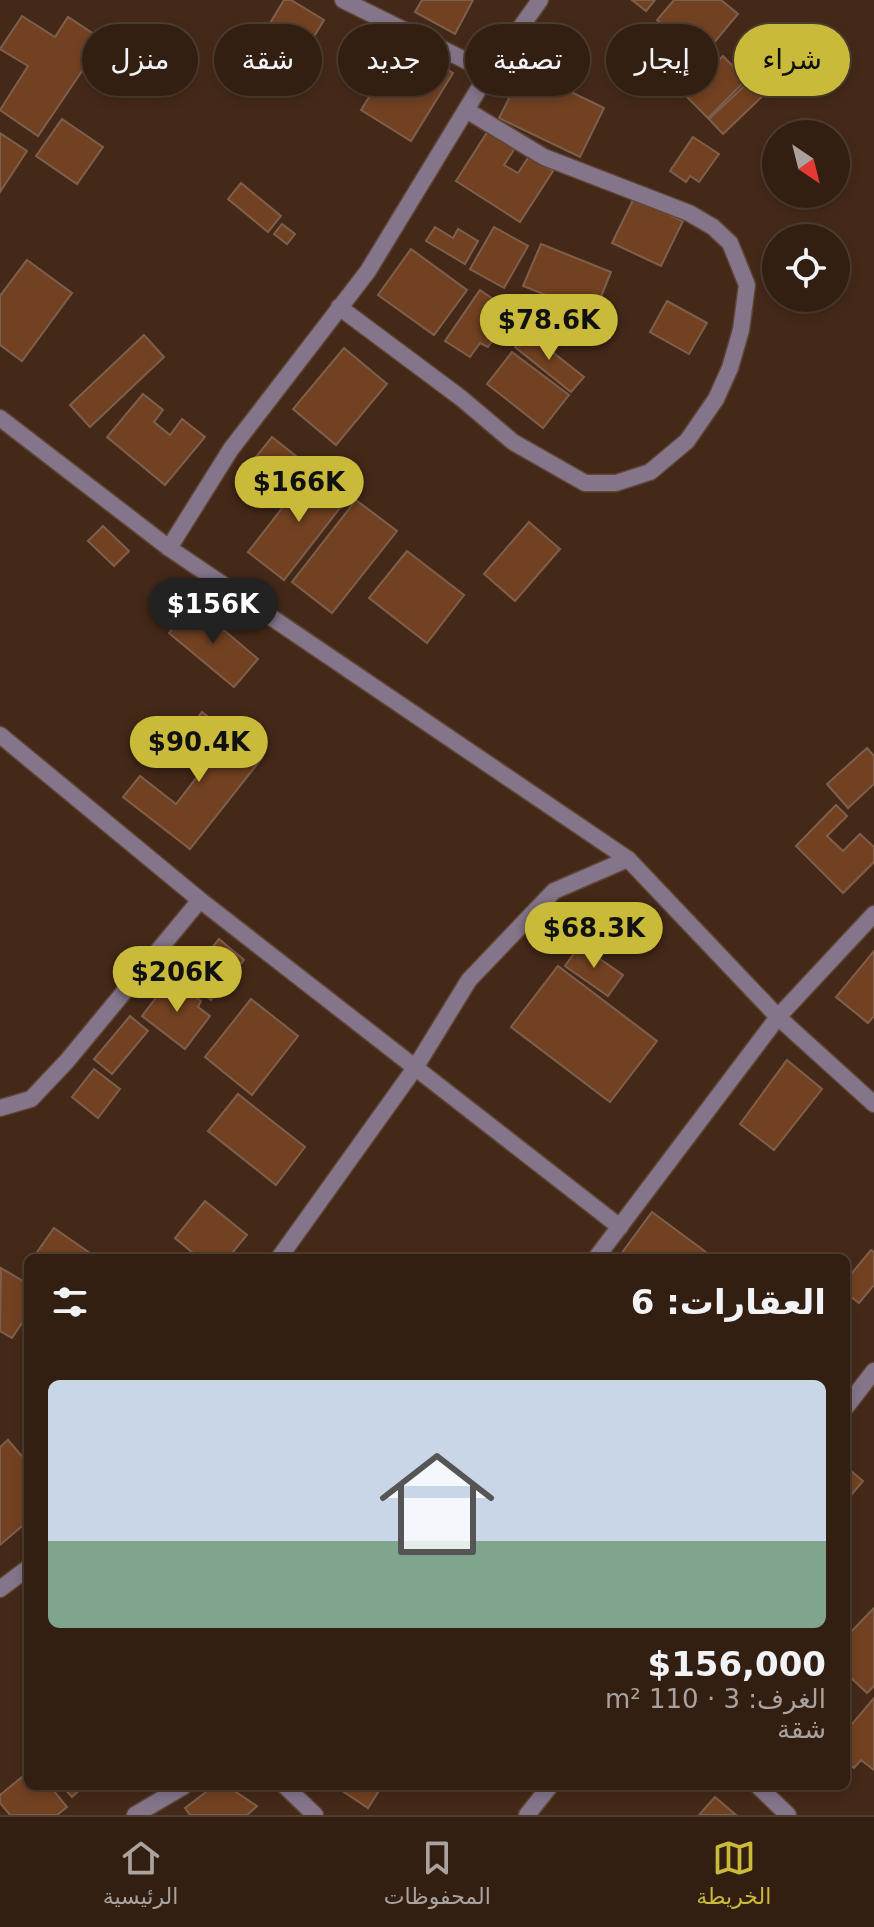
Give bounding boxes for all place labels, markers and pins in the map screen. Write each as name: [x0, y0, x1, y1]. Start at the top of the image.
pin: $78.6K: [484, 294, 614, 362]
pin: $166K: [243, 456, 355, 524]
pin: $156K: [157, 578, 269, 646]
pin: $90.4K: [134, 716, 264, 784]
pin: $68.3K: [529, 902, 659, 970]
pin: $206K: [121, 946, 233, 1014]

